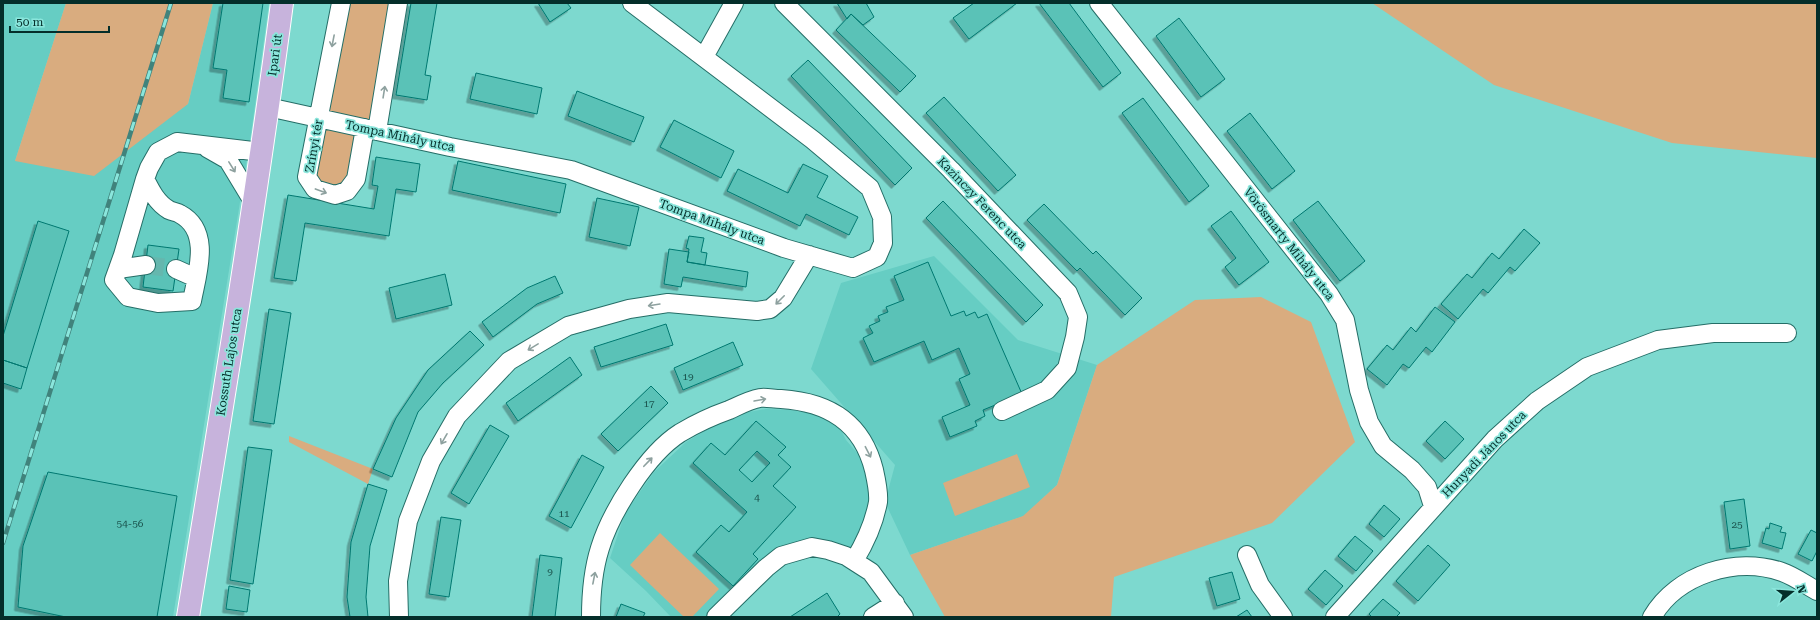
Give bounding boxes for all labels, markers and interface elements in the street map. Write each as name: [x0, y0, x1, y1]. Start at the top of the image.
scale bar: [10, 8, 109, 34]
text: 50 m: [16, 15, 43, 29]
street label: Ipari út: [265, 32, 285, 77]
one-way arrow: [329, 34, 337, 47]
one-way arrow: [380, 86, 388, 99]
street label: Zrínyi tér: [302, 118, 326, 174]
street label: Tompa Mihály utca: [344, 118, 456, 155]
street label: Kazinczy Ferenc utca: [935, 154, 1030, 252]
one-way arrow: [228, 161, 236, 172]
street label: Vörösmarty Mihály utca: [1241, 185, 1338, 303]
one-way arrow: [315, 188, 327, 196]
street label: Tompa Mihály utca: [657, 196, 767, 248]
one-way arrow: [775, 295, 785, 305]
one-way arrow: [648, 301, 661, 309]
street label: Kossuth Lajos utca: [214, 307, 244, 417]
one-way arrow: [527, 344, 539, 352]
house number: 19: [682, 371, 694, 382]
one-way arrow: [753, 395, 766, 403]
house number: 17: [643, 398, 655, 409]
street label: Hunyadi János utca: [1439, 408, 1529, 500]
one-way arrow: [439, 433, 447, 445]
one-way arrow: [865, 446, 872, 458]
one-way arrow: [644, 457, 653, 467]
house number: 4: [754, 492, 760, 503]
house number: 11: [558, 508, 570, 519]
house number: 54-56: [117, 518, 144, 529]
house number: 25: [1731, 519, 1743, 530]
house number: 9: [547, 566, 553, 577]
one-way arrow: [590, 572, 598, 585]
north arrow: [1772, 572, 1812, 612]
text: N: [1794, 583, 1809, 596]

